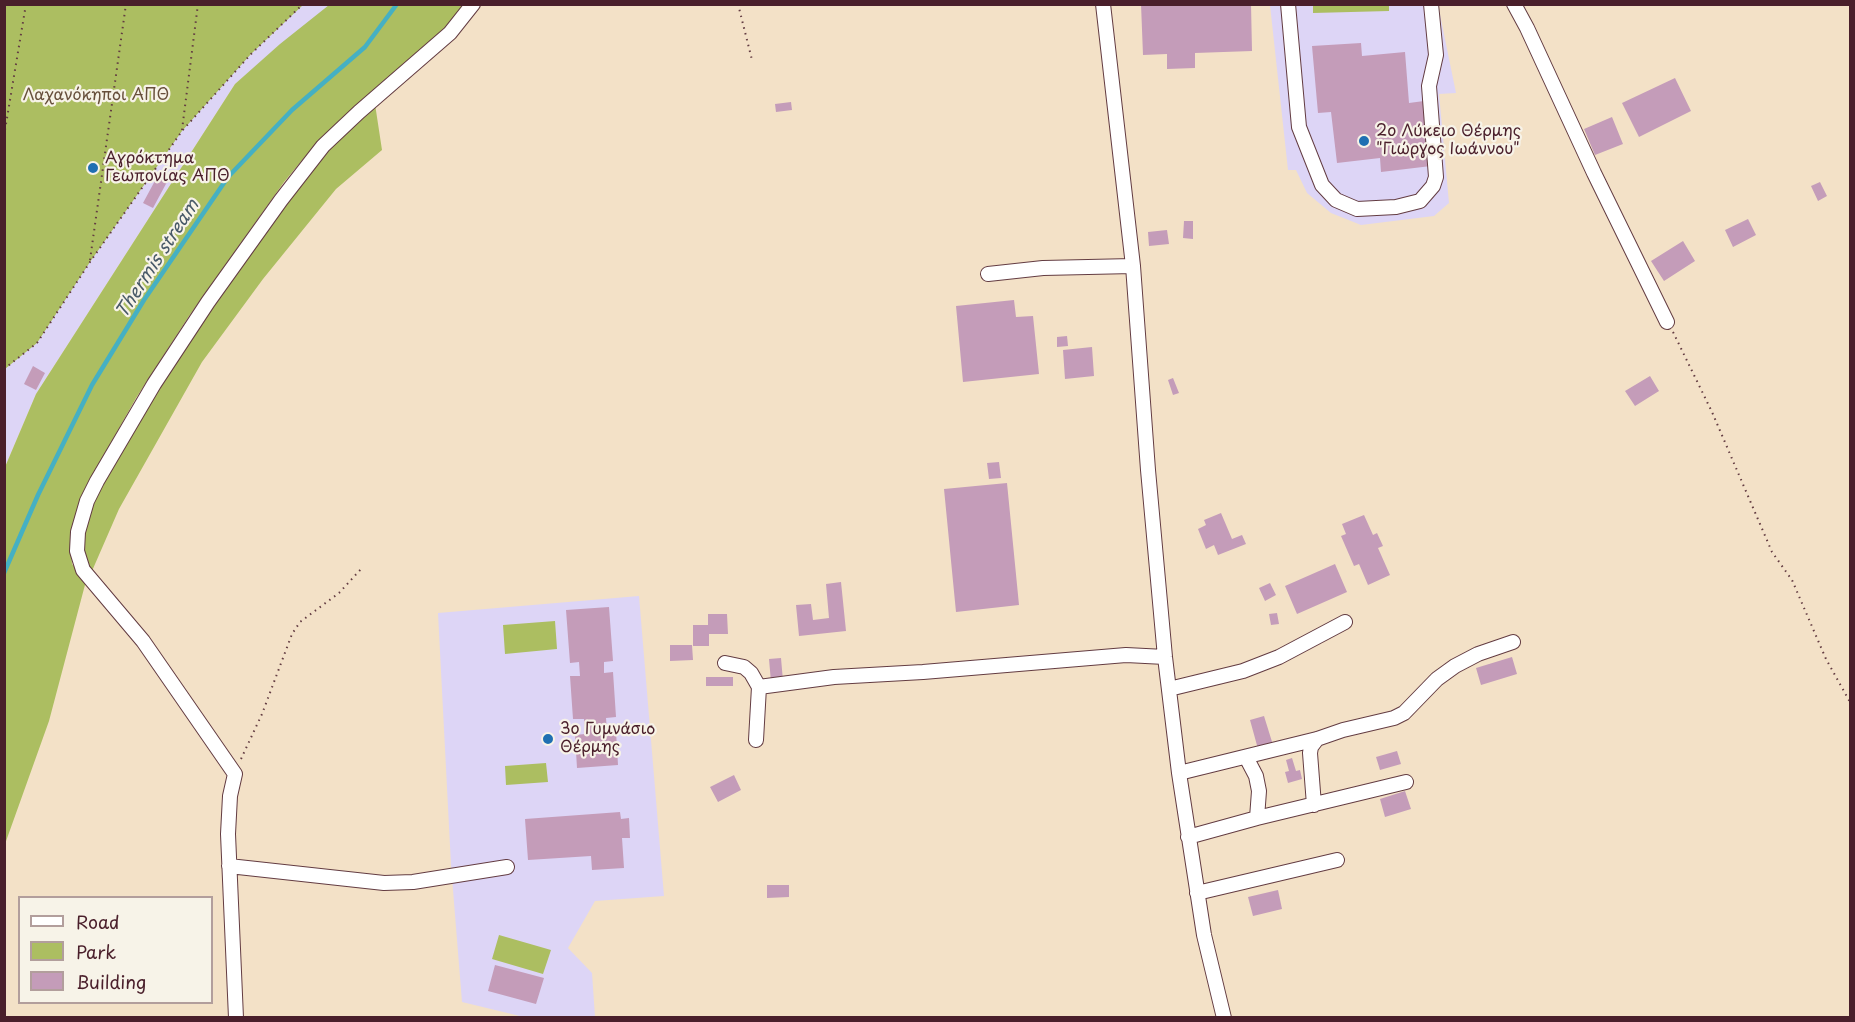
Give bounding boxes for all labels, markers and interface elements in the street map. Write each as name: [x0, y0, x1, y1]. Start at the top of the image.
park label: Λαχανόκηποι ΑΠΘ: [23, 86, 169, 106]
place label: 2ο Λύκειο Θέρμης "Γιώργος Ιωάννου": [1376, 122, 1521, 160]
marker: 2ο Λύκειο Θέρμης "Γιώργος Ιωάννου": [1357, 134, 1371, 148]
place label: Αγρόκτημα Γεωπονίας ΑΠΘ: [105, 149, 230, 187]
marker: Αγρόκτημα Γεωπονίας ΑΠΘ: [86, 161, 100, 175]
water label: Thermis stream: [112, 196, 204, 322]
place label: 3ο Γυμνάσιο Θέρμης: [560, 720, 655, 758]
marker: 3ο Γυμνάσιο Θέρμης: [541, 732, 555, 746]
legend: [18, 896, 213, 1004]
text: Road: [76, 908, 120, 935]
text: Park: [76, 938, 116, 965]
text: Building: [76, 968, 146, 995]

